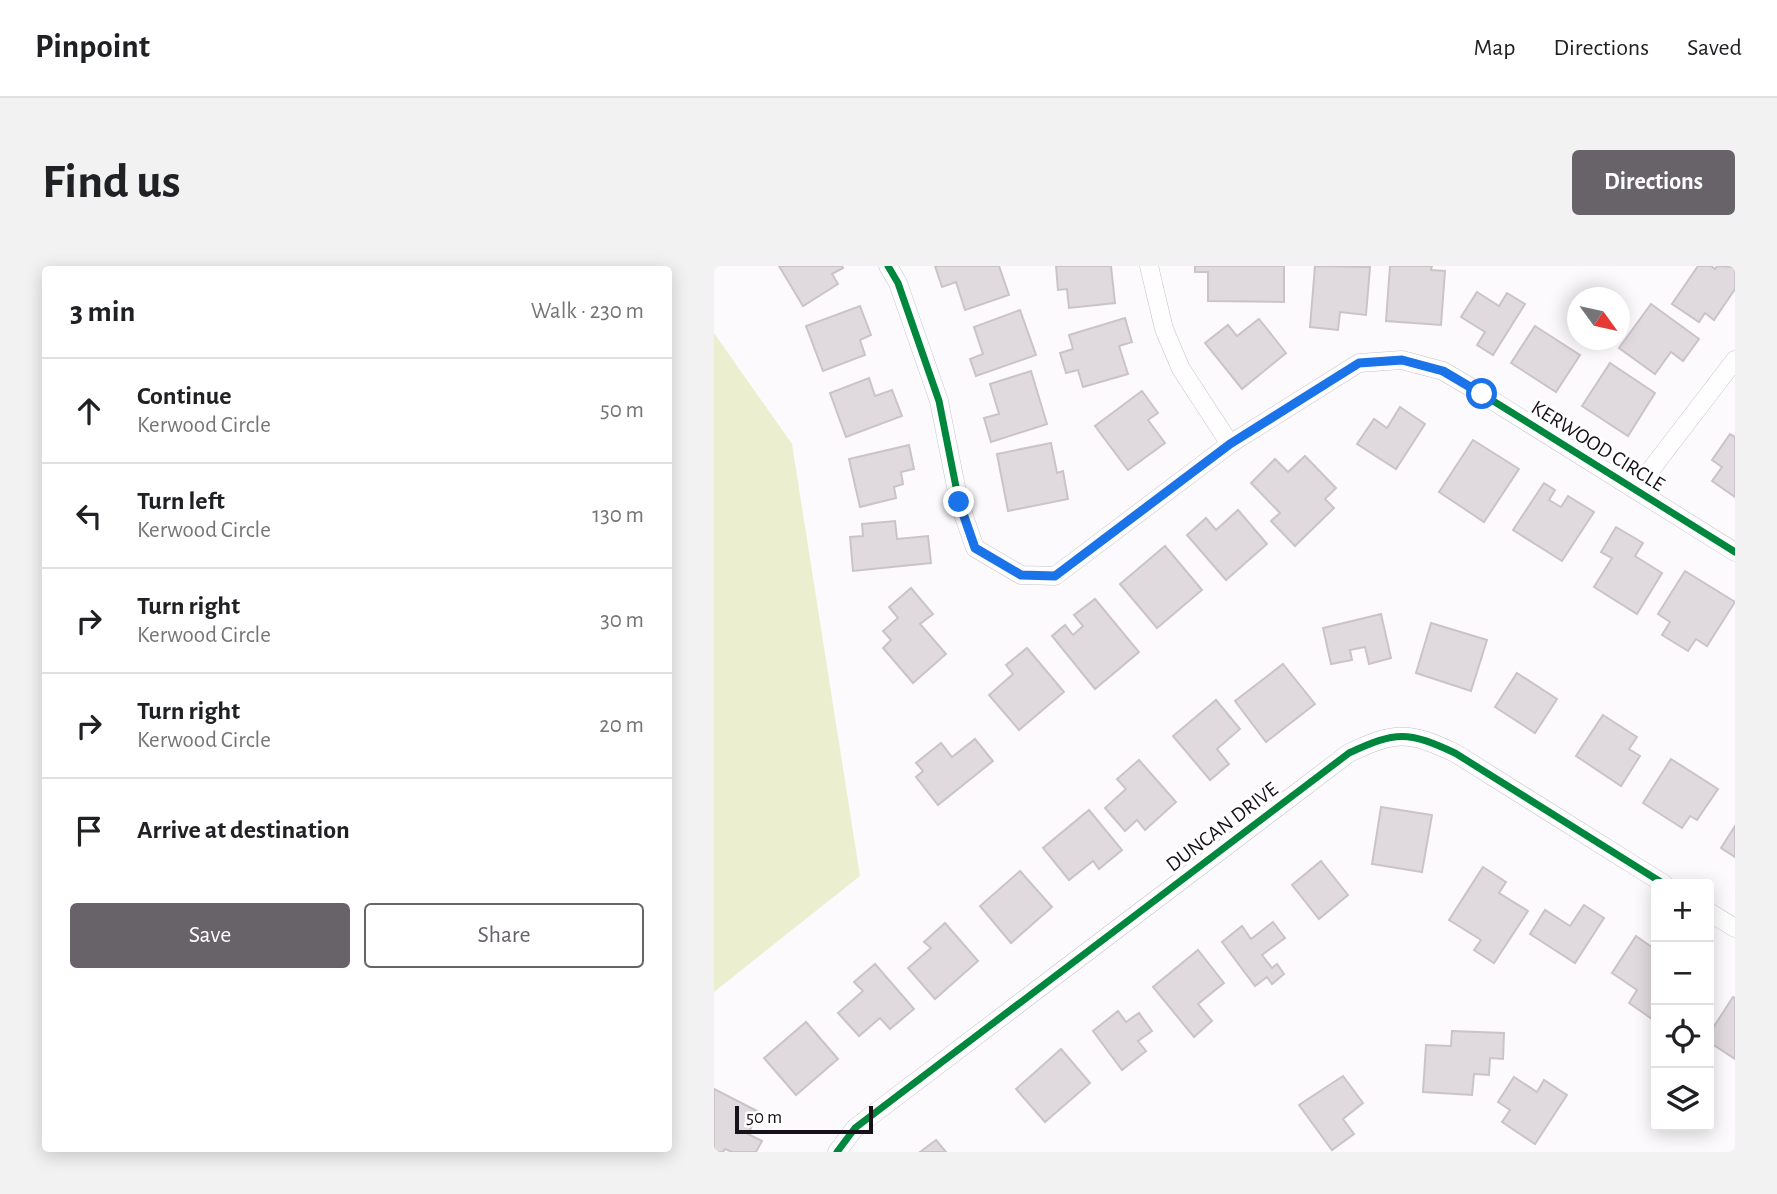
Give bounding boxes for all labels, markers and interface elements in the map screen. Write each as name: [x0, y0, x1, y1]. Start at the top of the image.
text: Pinpoint: [35, 31, 150, 64]
text: Map: [1473, 36, 1515, 60]
text: Directions: [1553, 36, 1649, 60]
text: Saved: [1687, 36, 1742, 60]
button: Directions: [1572, 150, 1735, 215]
text: Find us: [42, 158, 181, 207]
north arrow: [1567, 287, 1630, 350]
text: 3 min: [70, 297, 135, 327]
text: Walk · 230 m: [531, 300, 644, 323]
route start: [1466, 378, 1497, 409]
text: Continue: [137, 383, 232, 409]
icon: ahead: [70, 392, 108, 430]
street label: KERWOOD CIRCLE: [1528, 397, 1668, 495]
text: 50 m: [600, 399, 644, 422]
text: Kerwood Circle: [137, 414, 271, 437]
route end: [943, 486, 974, 517]
text: Turn left: [137, 488, 225, 514]
icon: left: [70, 497, 108, 535]
text: 130 m: [592, 504, 644, 527]
text: Kerwood Circle: [137, 519, 271, 542]
text: Turn right: [137, 593, 240, 619]
icon: right: [70, 602, 108, 640]
text: 30 m: [600, 609, 644, 632]
text: Kerwood Circle: [137, 624, 271, 647]
text: Turn right: [137, 698, 240, 724]
icon: right: [70, 707, 108, 745]
text: 20 m: [599, 714, 644, 737]
text: Kerwood Circle: [137, 729, 271, 752]
street label: DUNCAN DRIVE: [1162, 778, 1282, 876]
icon: arrive: [70, 812, 108, 850]
text: Arrive at destination: [137, 817, 350, 843]
map controls: [1651, 879, 1714, 1131]
button: +: [1651, 879, 1714, 942]
button: Save: [70, 903, 350, 968]
button: Share: [364, 903, 644, 968]
button: −: [1651, 942, 1714, 1005]
button: locate: [1651, 1005, 1714, 1068]
button: layers: [1651, 1068, 1714, 1131]
scale bar: [735, 1103, 873, 1135]
text: 50 m: [746, 1108, 782, 1127]

